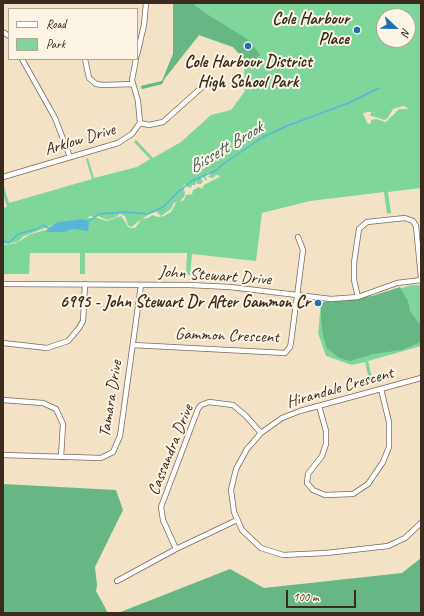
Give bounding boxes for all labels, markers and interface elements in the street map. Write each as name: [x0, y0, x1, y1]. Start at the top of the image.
legend: [8, 8, 138, 60]
north arrow: [376, 8, 416, 48]
place label: Cole Harbour Place: [272, 10, 349, 50]
text: Road: [46, 16, 66, 32]
marker: Cole Harbour Place: [352, 25, 362, 35]
text: N: [398, 26, 414, 38]
text: Park: [46, 36, 65, 52]
marker: Cole Harbour District High School Park: [243, 41, 253, 51]
place label: Cole Harbour District High School Park: [184, 53, 312, 93]
water label: Bissett Brook: [185, 118, 267, 178]
street label: Arklow Drive: [42, 120, 118, 160]
street label: John Stewart Drive: [158, 262, 272, 290]
place label: 6995 - John Stewart Dr After Gammon Cr: [60, 293, 310, 313]
marker: 6995 - John Stewart Dr After Gammon Cr: [313, 298, 323, 308]
street label: Gammon Crescent: [175, 324, 279, 348]
street label: Tamara Drive: [95, 359, 127, 439]
street label: Hirandale Crescent: [284, 363, 396, 413]
street label: Cassandra Drive: [144, 402, 198, 498]
scale bar: [288, 582, 358, 608]
text: 100 m: [293, 589, 319, 605]

